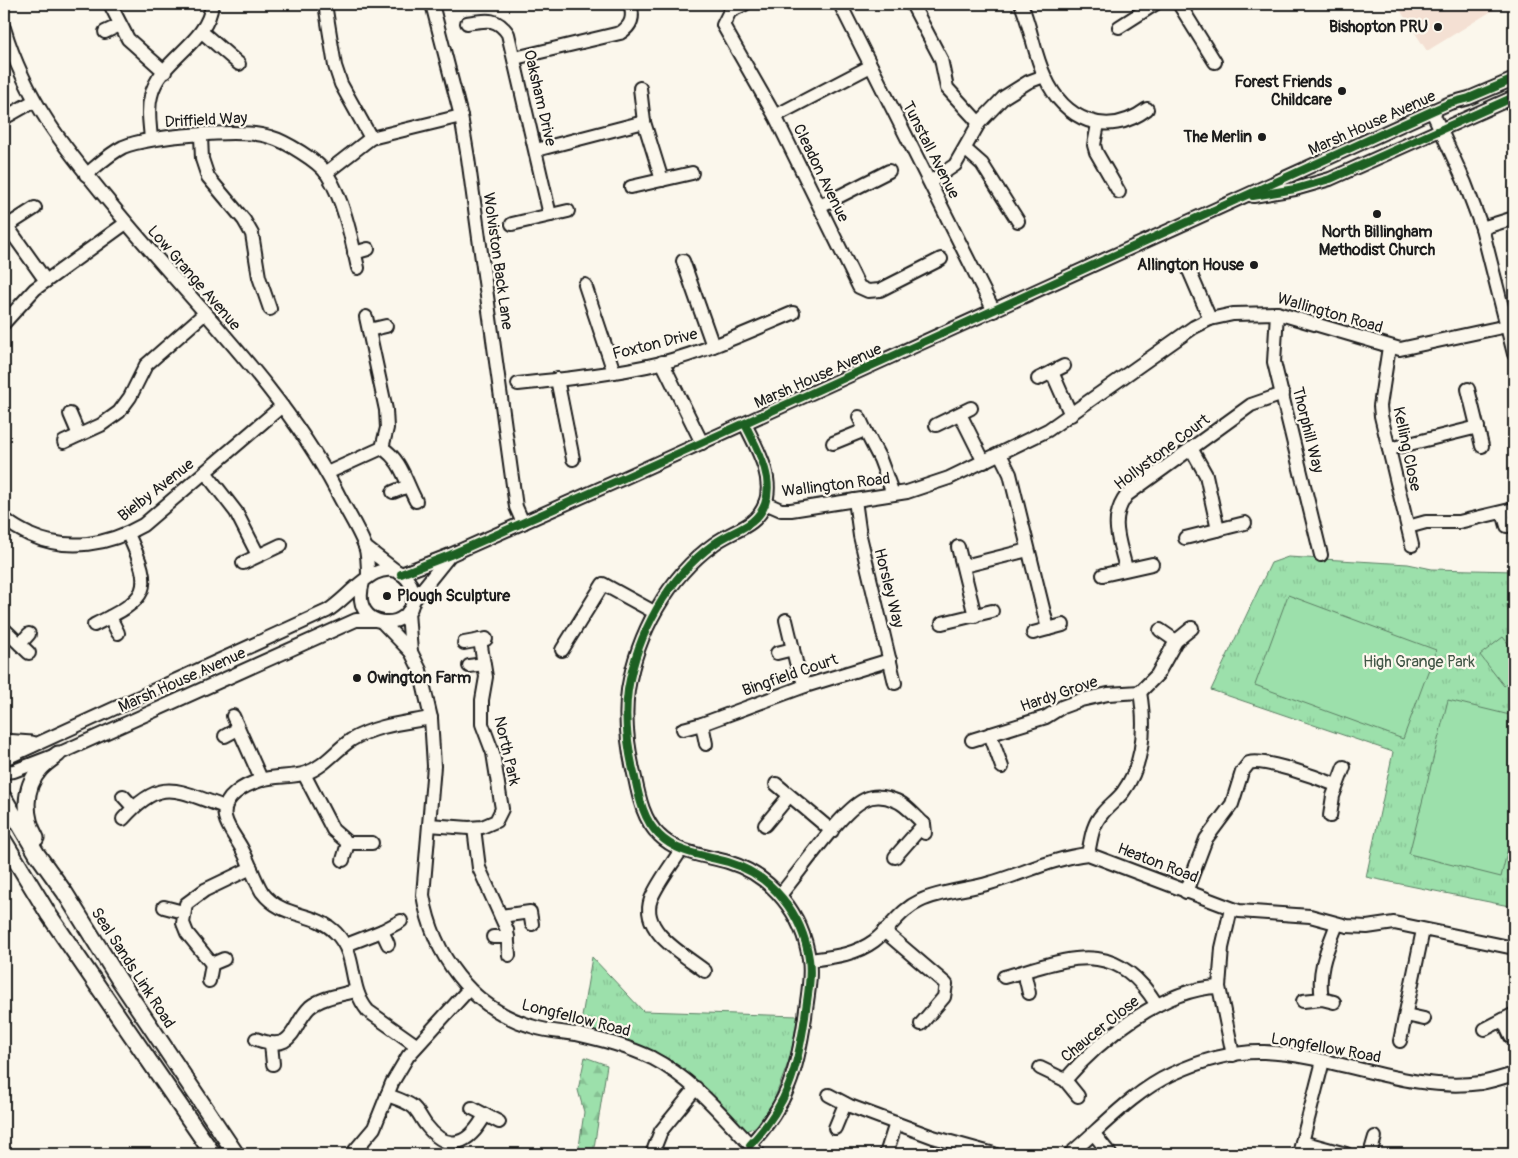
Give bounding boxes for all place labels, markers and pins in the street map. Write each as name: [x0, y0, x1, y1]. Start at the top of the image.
place label: Bishopton PRU: [1329, 17, 1428, 37]
marker: Bishopton PRU: [1432, 21, 1444, 33]
place label: Forest Friends Childcare: [1234, 72, 1333, 110]
marker: Forest Friends Childcare: [1336, 85, 1348, 97]
place label: The Merlin: [1183, 127, 1252, 147]
marker: The Merlin: [1256, 131, 1268, 143]
marker: North Billingham Methodist Church: [1371, 208, 1383, 220]
place label: North Billingham Methodist Church: [1319, 222, 1436, 260]
place label: Allington House: [1137, 255, 1245, 275]
marker: Allington House: [1248, 259, 1260, 271]
place label: Plough Sculpture: [397, 586, 511, 606]
marker: Plough Sculpture: [381, 590, 393, 602]
place label: Owington Farm: [367, 668, 471, 688]
marker: Owington Farm: [351, 672, 363, 684]

